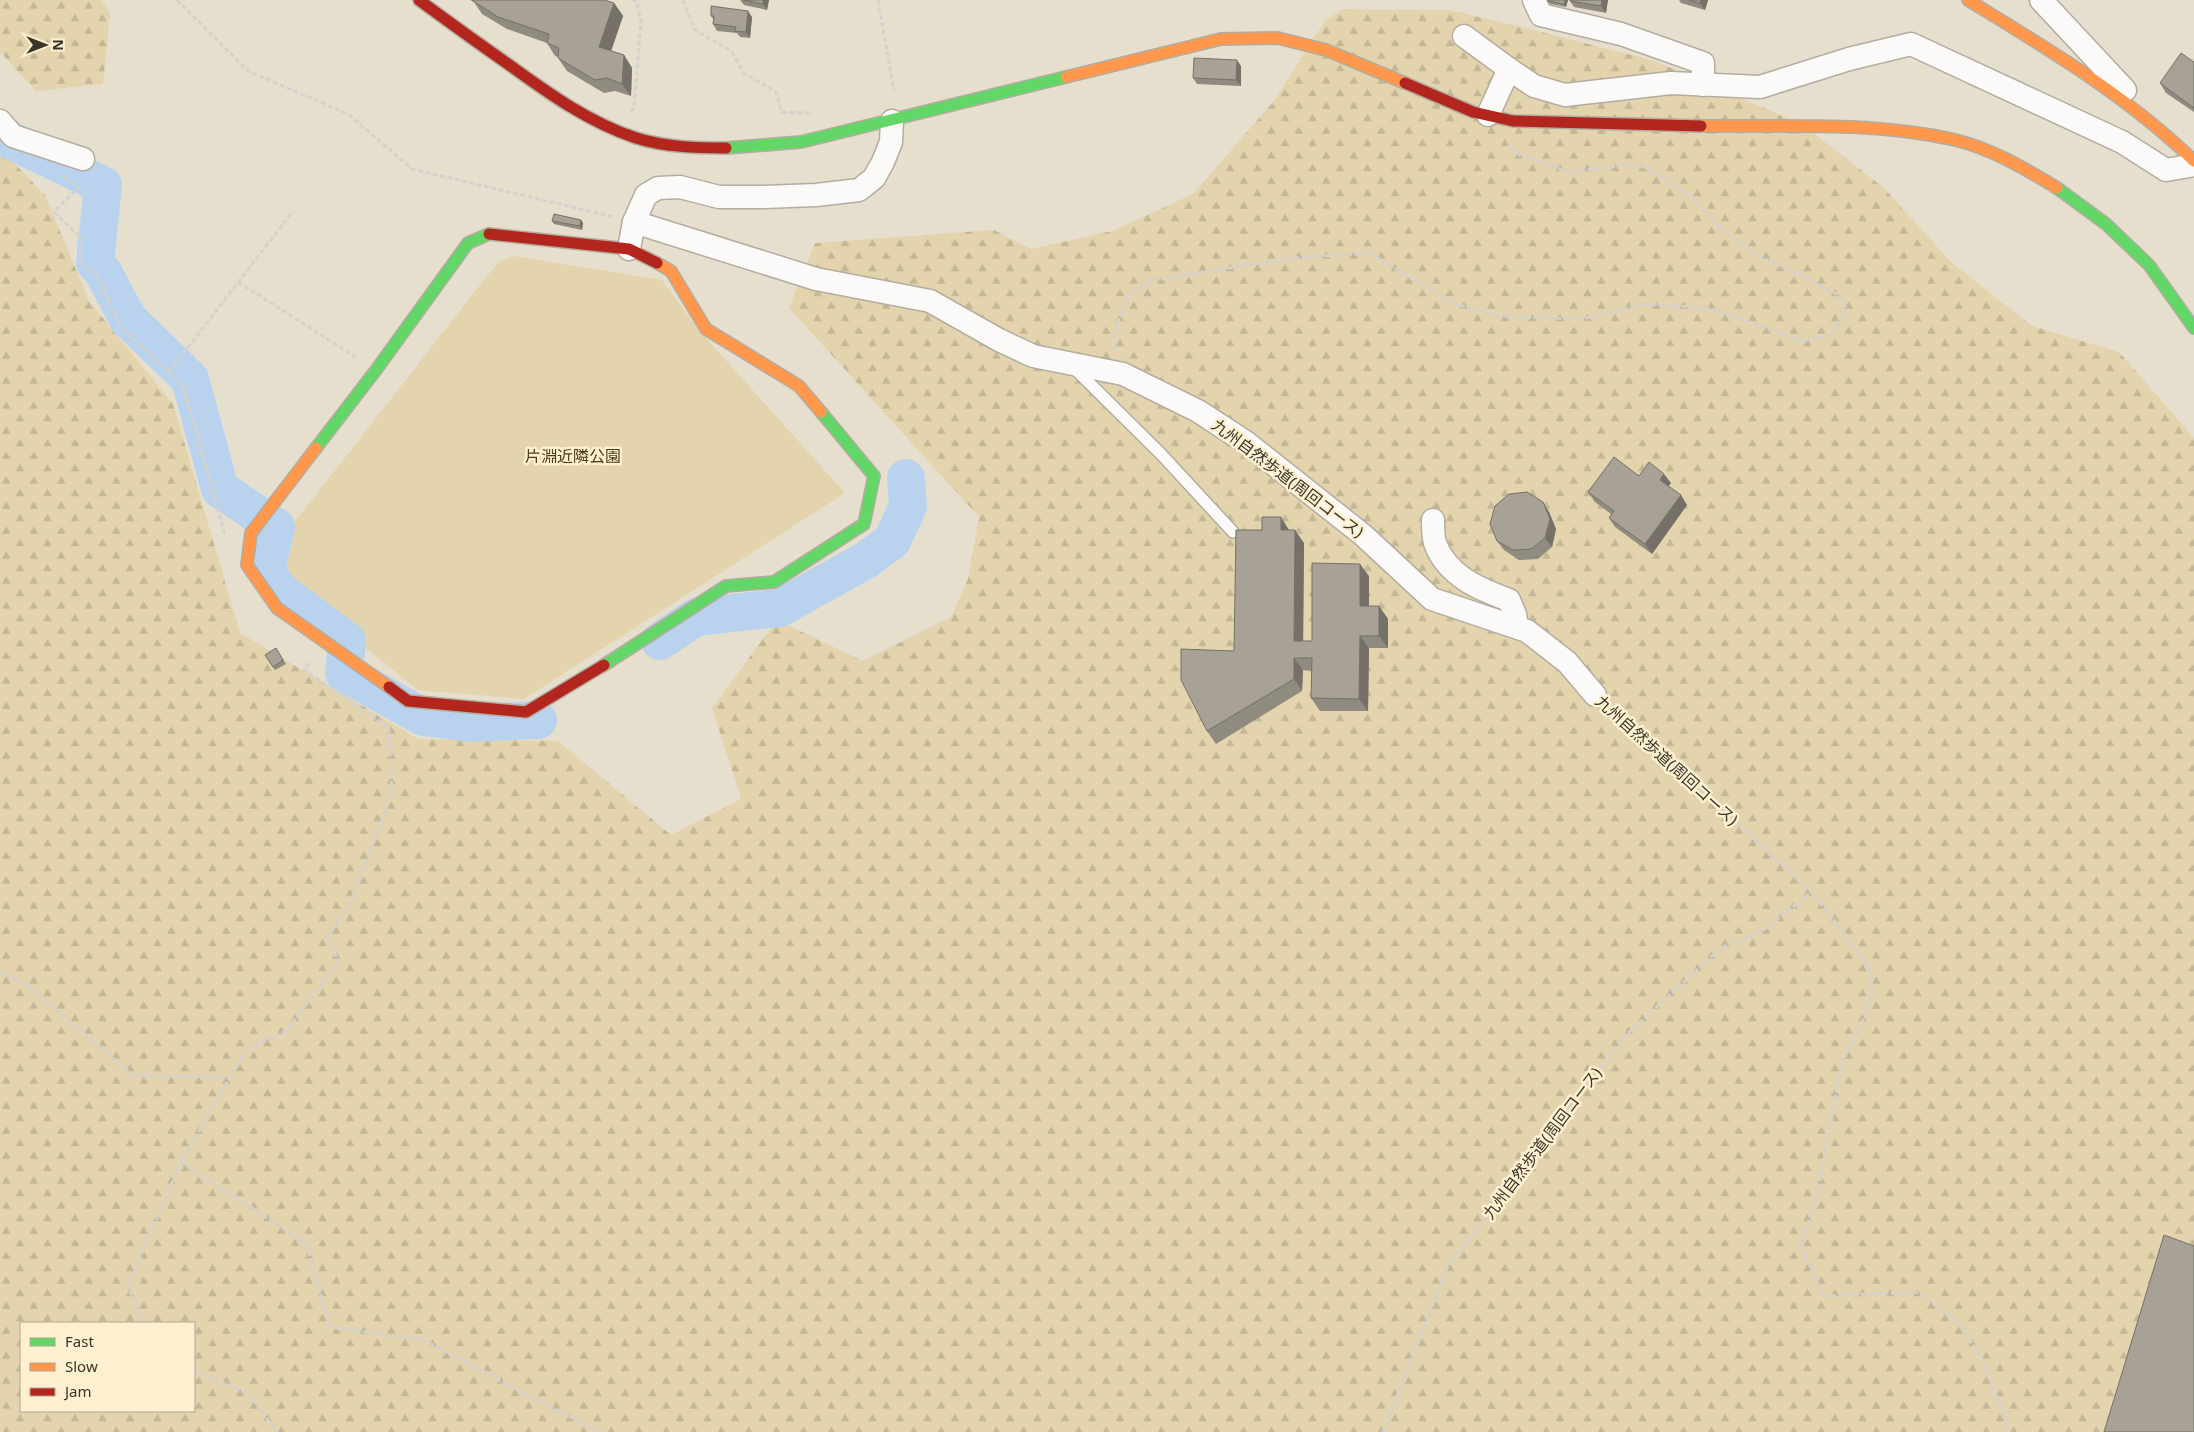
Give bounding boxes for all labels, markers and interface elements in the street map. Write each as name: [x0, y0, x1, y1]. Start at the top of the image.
north arrow: [20, 20, 70, 70]
text: N: [49, 39, 68, 51]
street label: 九州自然歩道(周回コース): [1208, 414, 1369, 543]
park label: 片淵近隣公園: [525, 445, 621, 467]
street label: 九州自然歩道(周回コース): [1591, 690, 1743, 830]
street label: 九州自然歩道(周回コース): [1478, 1062, 1607, 1223]
legend: [20, 1322, 195, 1412]
text: Fast: [65, 1331, 94, 1351]
text: Slow: [65, 1356, 98, 1376]
text: Jam: [63, 1381, 92, 1401]

